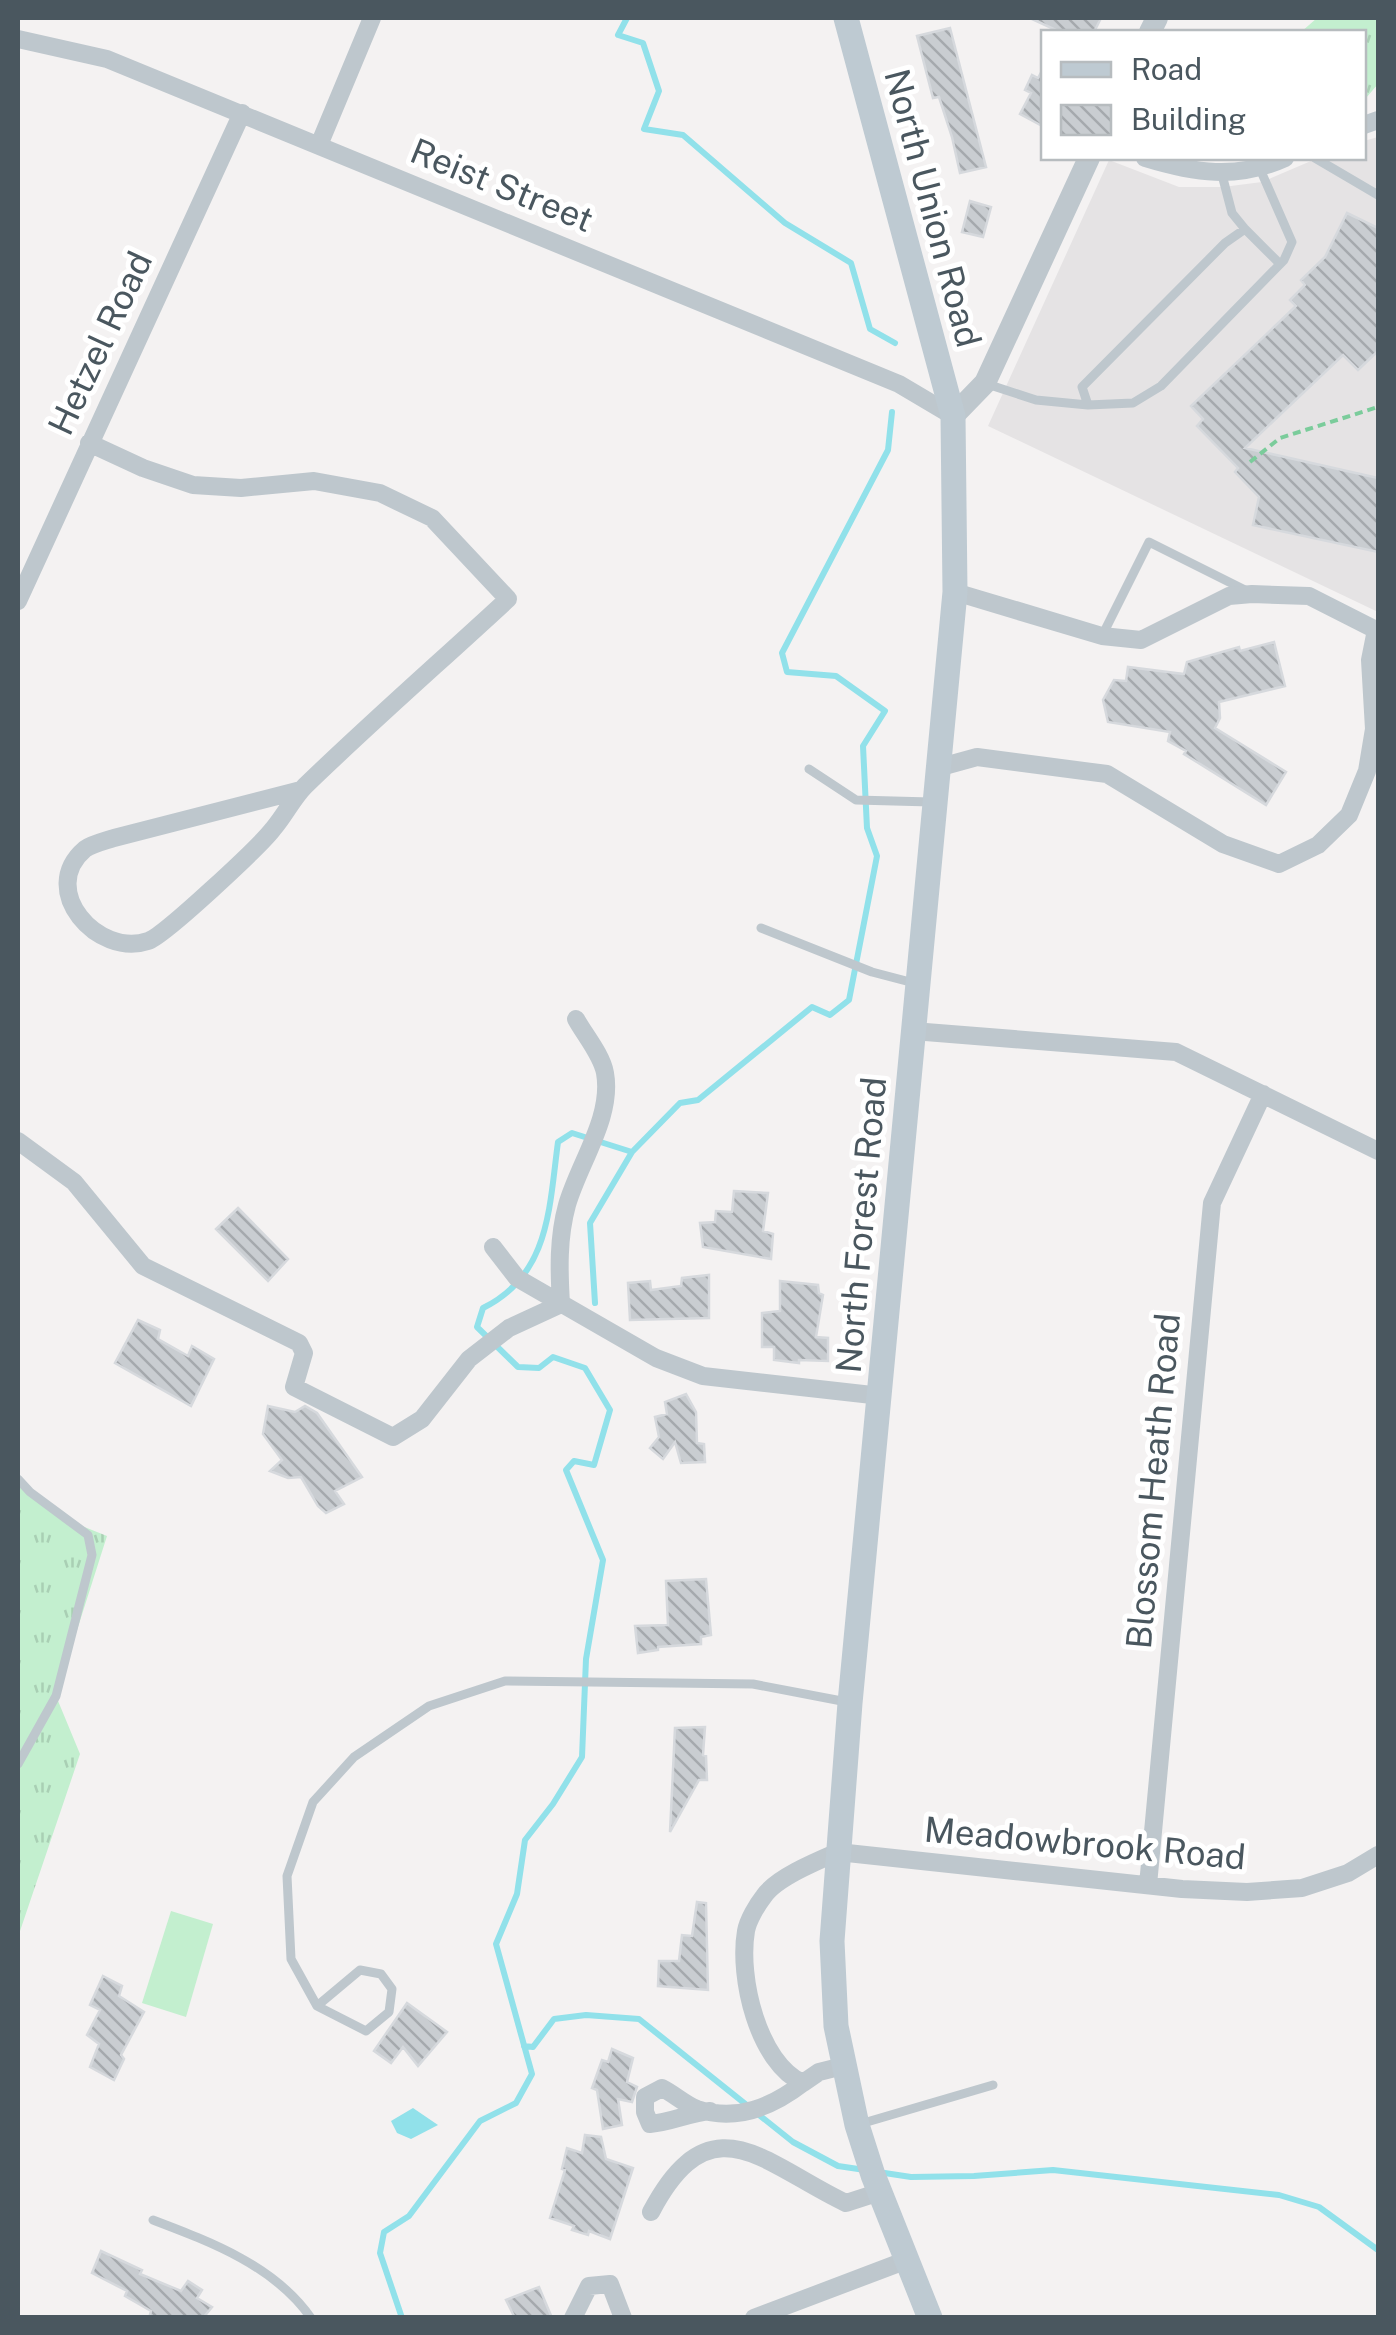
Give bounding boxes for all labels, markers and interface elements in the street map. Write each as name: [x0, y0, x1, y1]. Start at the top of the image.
legend: [1041, 30, 1366, 160]
text: Road: [1131, 51, 1202, 87]
street label: North Union Road: [876, 64, 990, 352]
text: Building: [1131, 101, 1246, 137]
street label: Reist Street: [405, 130, 599, 240]
street label: Hetzel Road: [40, 245, 160, 441]
street label: North Forest Road: [828, 1075, 894, 1375]
street label: Blossom Heath Road: [1118, 1311, 1188, 1651]
street label: Meadowbrook Road: [923, 1809, 1247, 1877]

